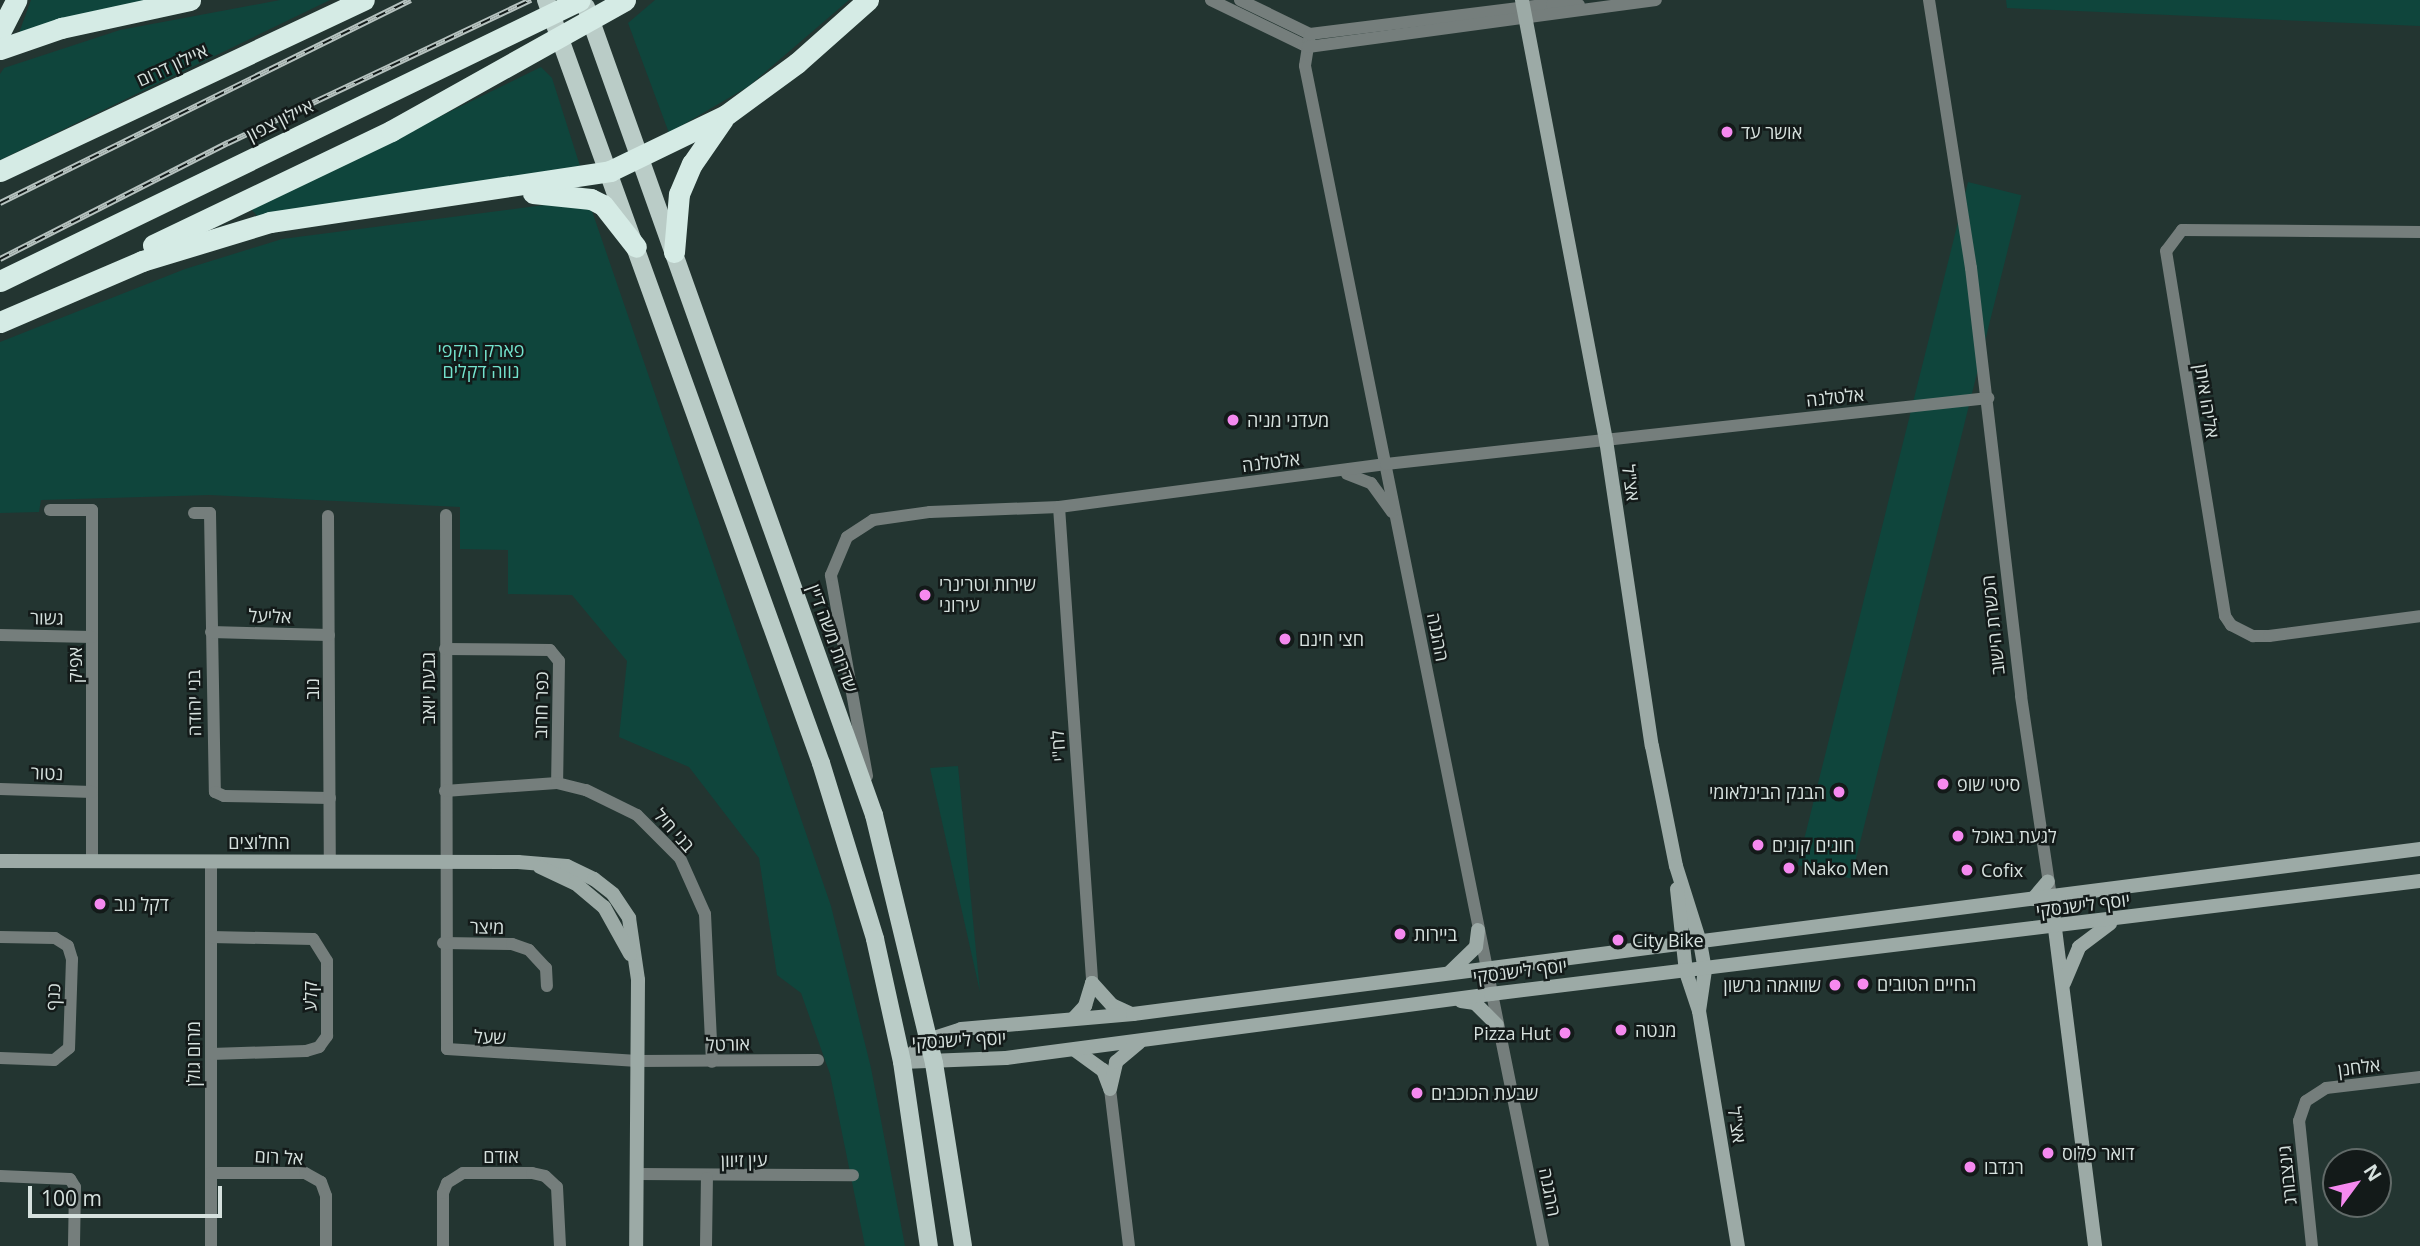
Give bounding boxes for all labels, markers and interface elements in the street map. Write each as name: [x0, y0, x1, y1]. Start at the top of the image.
street label: איילון דרום: [133, 39, 211, 91]
street label: איילון צפון: [243, 95, 317, 145]
place label: אושר עד: [1741, 121, 1802, 143]
marker: אושר עד: [1719, 124, 1735, 140]
park label: פארק היקפי נווה דקלים: [437, 340, 525, 382]
street label: אליהו איתן: [2190, 362, 2224, 440]
street label: אלטלנה: [1805, 383, 1865, 411]
place label: מעדני מניה: [1247, 409, 1329, 431]
marker: מעדני מניה: [1225, 412, 1241, 428]
street label: אלטלנה: [1241, 448, 1301, 476]
street label: אצ"ל: [1618, 463, 1644, 503]
place label: שירות וטרינרי עירוני: [939, 574, 1036, 616]
street label: הכשרת הישוב: [1977, 574, 2009, 676]
street label: שדרות משה דיין: [803, 581, 863, 695]
marker: שירות וטרינרי עירוני: [917, 587, 933, 603]
street label: אליעל: [248, 604, 292, 628]
street label: גשור: [30, 607, 64, 629]
street label: ההגנה: [1423, 611, 1453, 663]
place label: חצי חינם: [1299, 628, 1364, 650]
marker: חצי חינם: [1277, 631, 1293, 647]
street label: אפיק: [64, 647, 86, 683]
street label: גבעת יואב: [417, 652, 439, 724]
street label: בני יהודה: [183, 669, 205, 737]
street label: כפר חרוב: [530, 671, 552, 739]
street label: נוב: [301, 678, 323, 700]
street label: לח"י: [1046, 730, 1070, 762]
street label: נטור: [30, 762, 64, 784]
place label: סיטי שופ: [1957, 773, 2020, 795]
marker: סיטי שופ: [1935, 776, 1951, 792]
place label: הבנק הבינלאומי: [1709, 781, 1825, 803]
marker: הבנק הבינלאומי: [1831, 784, 1847, 800]
street label: בני חיל: [649, 804, 699, 856]
place label: לגעת באוכל: [1972, 825, 2057, 847]
marker: לגעת באוכל: [1950, 828, 1966, 844]
street label: החלוצים: [228, 831, 290, 853]
place label: חונים קונים: [1772, 834, 1854, 856]
marker: חונים קונים: [1750, 837, 1766, 853]
place label: Nako Men: [1803, 857, 1889, 879]
place label: Cofix: [1981, 859, 2023, 881]
marker: Nako Men: [1781, 860, 1797, 876]
marker: Cofix: [1959, 862, 1975, 878]
street label: יוסף לישנסקי: [2035, 889, 2131, 921]
place label: דקל נוב: [114, 893, 169, 915]
marker: דקל נוב: [92, 896, 108, 912]
street label: מיצר: [470, 916, 504, 938]
place label: ביירות: [1414, 923, 1457, 945]
marker: ביירות: [1392, 926, 1408, 942]
place label: City Bike: [1632, 929, 1704, 951]
marker: City Bike: [1610, 932, 1626, 948]
street label: יוסף לישנסקי: [1472, 955, 1568, 987]
place label: החיים הטובים: [1877, 973, 1976, 995]
place label: שוואמה גרשון: [1723, 974, 1821, 996]
marker: החיים הטובים: [1855, 976, 1871, 992]
marker: שוואמה גרשון: [1827, 977, 1843, 993]
street label: קלע: [299, 981, 321, 1011]
street label: כנף: [41, 983, 65, 1011]
place label: מנטה: [1635, 1019, 1676, 1041]
street label: מרום גולן: [182, 1021, 204, 1087]
place label: Pizza Hut: [1473, 1022, 1551, 1044]
marker: מנטה: [1613, 1022, 1629, 1038]
marker: Pizza Hut: [1557, 1025, 1573, 1041]
street label: שעל: [474, 1026, 506, 1048]
street label: יוסף לישנסקי: [911, 1027, 1007, 1053]
street label: אורטל: [706, 1033, 750, 1055]
street label: אלחנן: [2336, 1054, 2382, 1080]
place label: שבעת הכוכבים: [1431, 1082, 1538, 1104]
marker: שבעת הכוכבים: [1409, 1085, 1425, 1101]
street label: אצ"ל: [1723, 1105, 1751, 1145]
place label: דואר פלוס: [2062, 1142, 2135, 1164]
street label: גינצבורג: [2273, 1144, 2301, 1206]
street label: אל רום: [254, 1145, 304, 1169]
street label: אודם: [483, 1145, 519, 1167]
marker: דואר פלוס: [2040, 1145, 2056, 1161]
north arrow: [2322, 1148, 2392, 1218]
street label: עין זיוון: [720, 1149, 768, 1171]
place label: רנדבו: [1984, 1156, 2024, 1178]
marker: רנדבו: [1962, 1159, 1978, 1175]
text: N: [2358, 1159, 2388, 1186]
street label: ההגנה: [1535, 1166, 1565, 1218]
scale bar: [32, 1172, 226, 1216]
text: 100 m: [41, 1184, 102, 1212]

